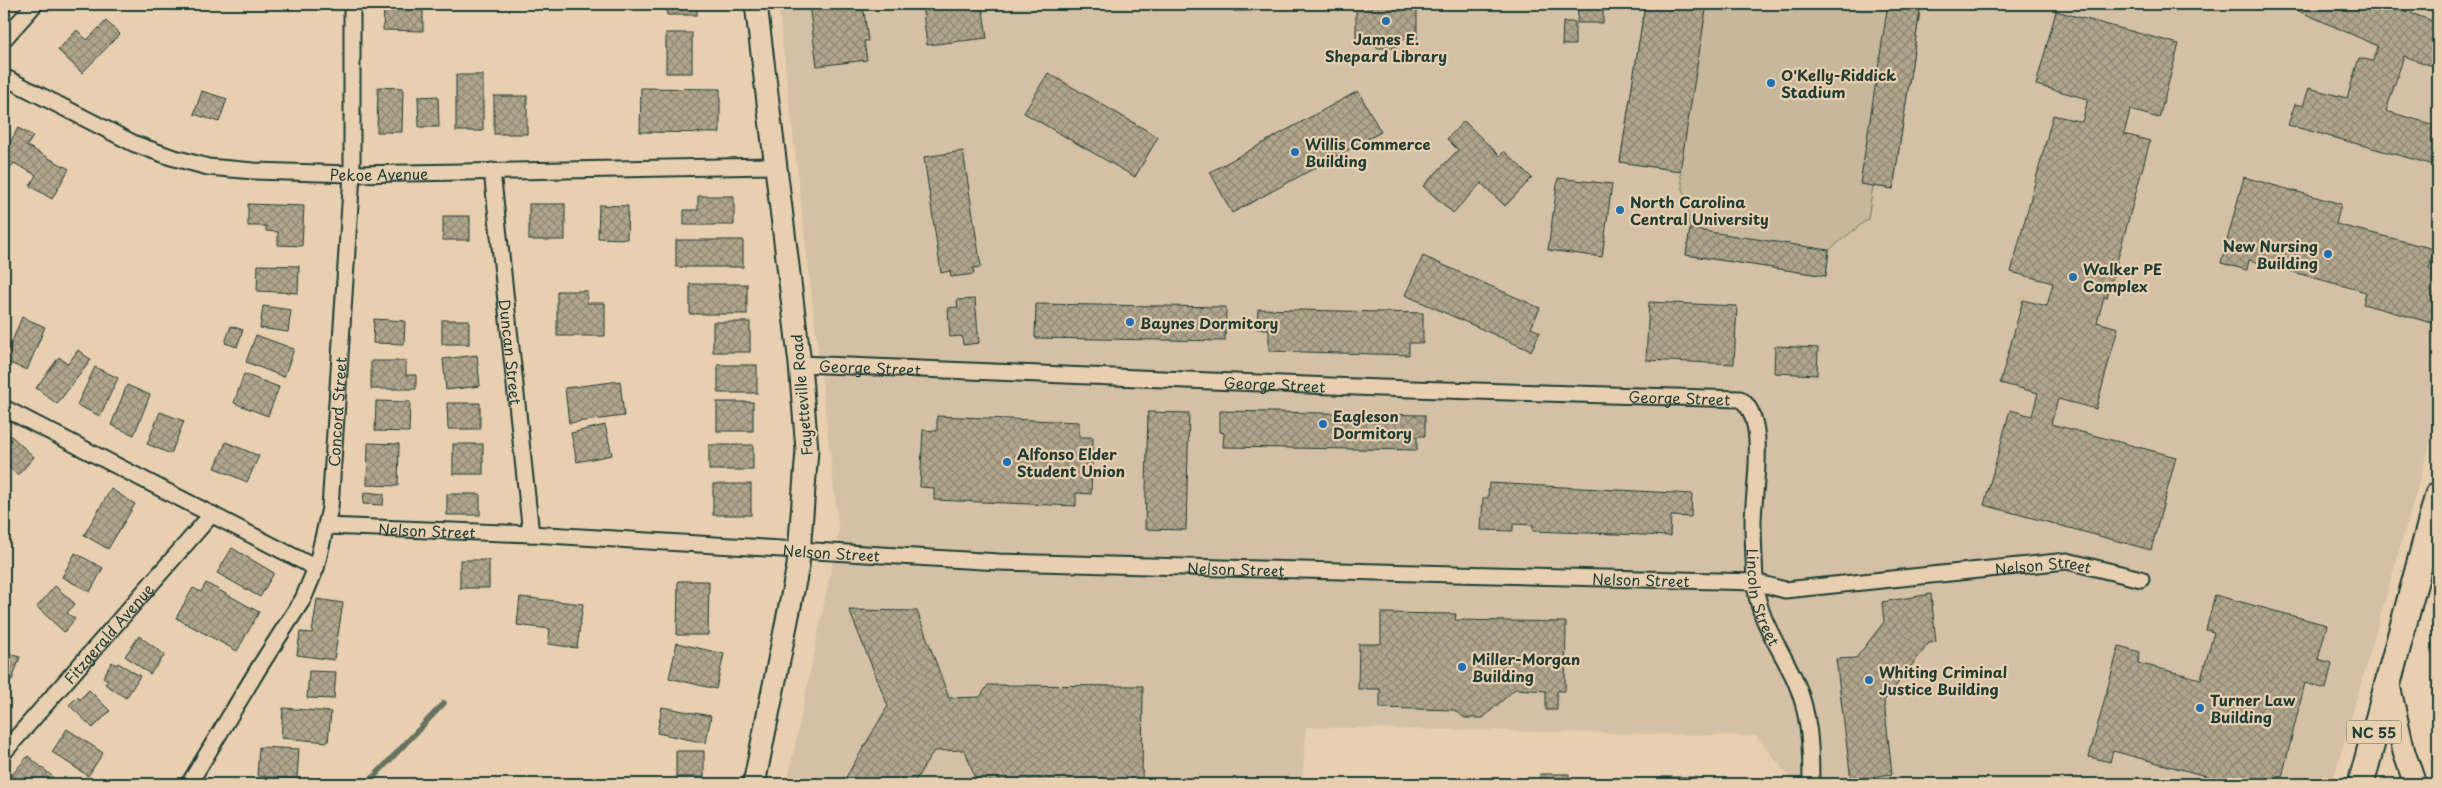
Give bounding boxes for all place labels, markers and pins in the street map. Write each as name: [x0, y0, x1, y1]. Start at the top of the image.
marker: James E. Shepard Library: [1380, 15, 1392, 27]
place label: James E. Shepard Library: [1325, 27, 1447, 67]
place label: O'Kelly-Riddick Stadium: [1781, 63, 1896, 103]
marker: O'Kelly-Riddick Stadium: [1765, 77, 1777, 89]
place label: Willis Commerce Building: [1305, 132, 1431, 172]
marker: Willis Commerce Building: [1289, 146, 1301, 158]
place label: North Carolina Central University: [1630, 190, 1769, 230]
marker: North Carolina Central University: [1614, 204, 1626, 216]
place label: New Nursing Building: [2223, 234, 2318, 274]
marker: New Nursing Building: [2322, 248, 2334, 260]
place label: Walker PE Complex: [2083, 257, 2162, 297]
marker: Walker PE Complex: [2067, 271, 2079, 283]
place label: Baynes Dormitory: [1140, 311, 1278, 334]
marker: Baynes Dormitory: [1124, 316, 1136, 328]
place label: Eagleson Dormitory: [1333, 404, 1412, 444]
marker: Eagleson Dormitory: [1317, 418, 1329, 430]
place label: Alfonso Elder Student Union: [1017, 442, 1125, 482]
marker: Alfonso Elder Student Union: [1001, 456, 1013, 468]
place label: Miller-Morgan Building: [1472, 647, 1580, 687]
place label: Whiting Criminal Justice Building: [1879, 660, 2007, 700]
marker: Miller-Morgan Building: [1456, 661, 1468, 673]
marker: Whiting Criminal Justice Building: [1863, 674, 1875, 686]
place label: Turner Law Building: [2210, 688, 2296, 728]
marker: Turner Law Building: [2194, 702, 2206, 714]

